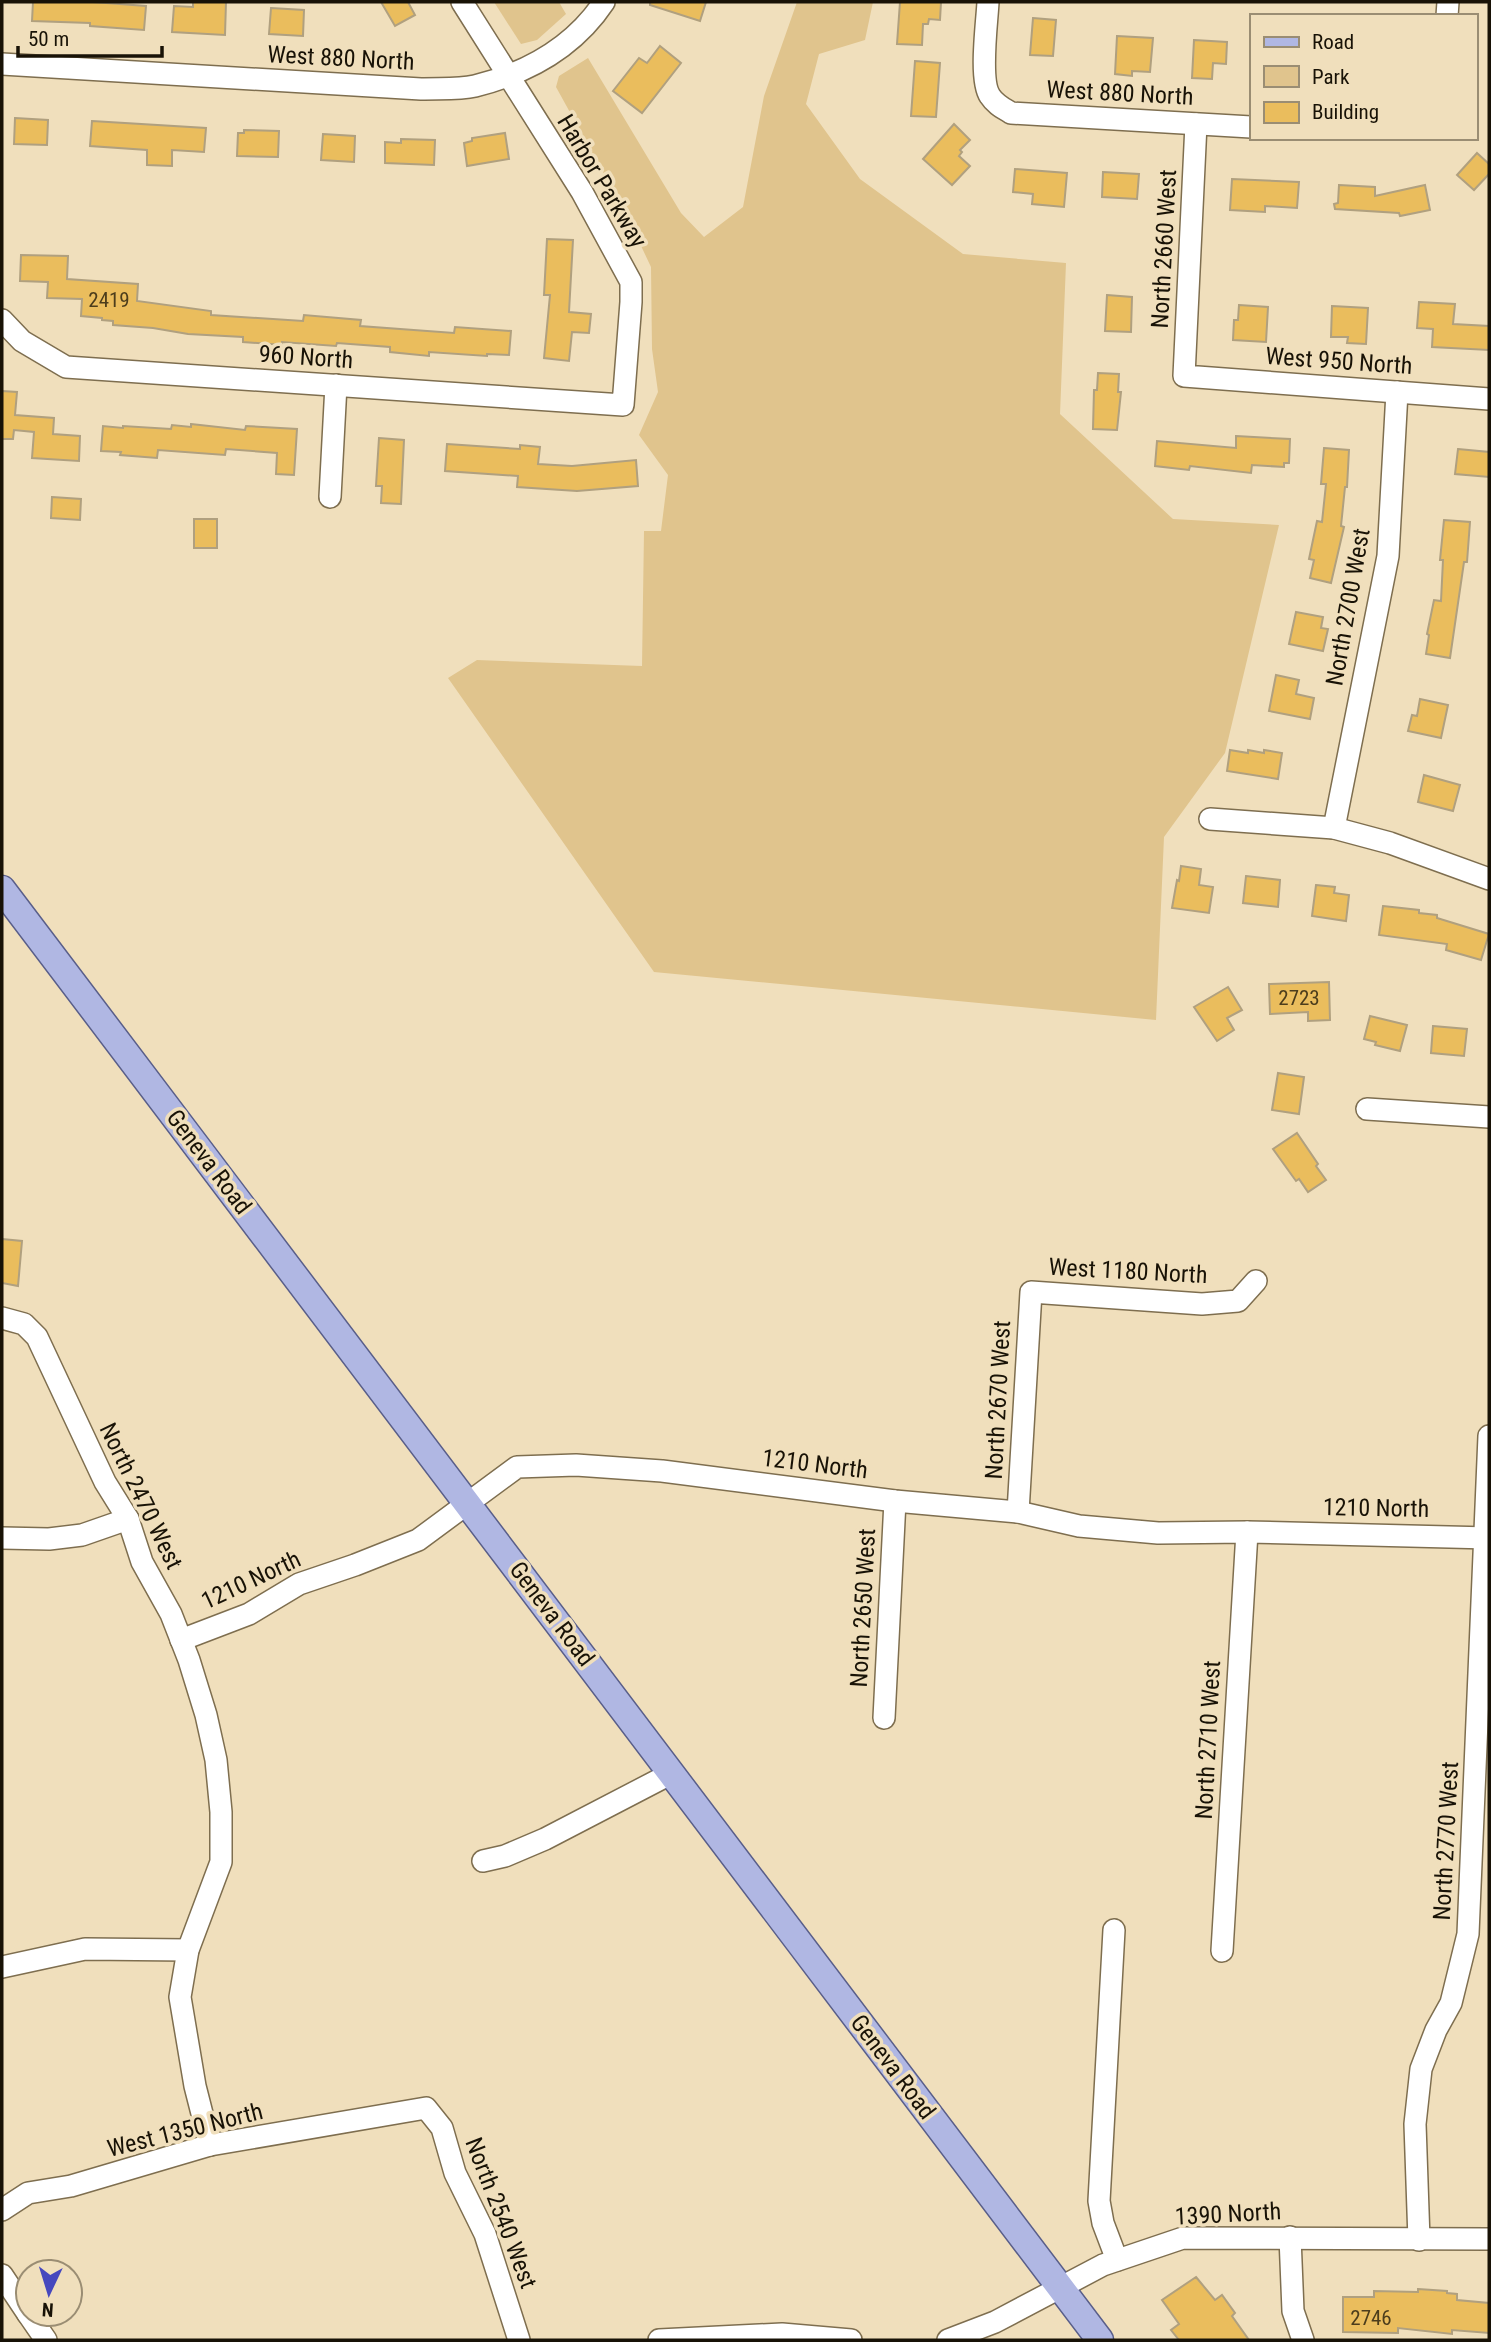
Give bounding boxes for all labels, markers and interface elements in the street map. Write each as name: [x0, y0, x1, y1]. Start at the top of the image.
scale bar: [18, 14, 161, 58]
legend: [1250, 14, 1477, 140]
text: 50 m: [28, 27, 69, 51]
text: Road: [1312, 30, 1354, 54]
street label: West 880 North: [267, 40, 415, 76]
text: Park: [1312, 65, 1350, 89]
street label: West 880 North: [1046, 75, 1194, 111]
text: Building: [1312, 100, 1379, 124]
street label: Harbor Parkway: [551, 109, 653, 253]
street label: North 2660 West: [1146, 169, 1182, 329]
house number: 2419: [88, 288, 130, 312]
street label: 960 North: [258, 340, 354, 374]
street label: West 950 North: [1265, 342, 1413, 380]
street label: North 2700 West: [1320, 526, 1376, 688]
house number: 2723: [1278, 986, 1320, 1010]
street label: Geneva Road: [161, 1104, 257, 1220]
street label: West 1180 North: [1048, 1253, 1208, 1289]
street label: North 2670 West: [980, 1320, 1016, 1480]
street label: North 2470 West: [94, 1418, 188, 1574]
street label: 1210 North: [760, 1444, 870, 1484]
street label: 1210 North: [1323, 1493, 1429, 1523]
street label: North 2650 West: [845, 1528, 881, 1688]
street label: 1210 North: [197, 1545, 305, 1615]
street label: Geneva Road: [504, 1556, 600, 1672]
street label: North 2710 West: [1190, 1660, 1226, 1820]
street label: North 2770 West: [1428, 1761, 1464, 1921]
street label: Geneva Road: [845, 2009, 941, 2125]
street label: West 1350 North: [104, 2097, 266, 2163]
street label: North 2540 West: [459, 2134, 543, 2292]
street label: 1390 North: [1174, 2197, 1282, 2231]
north arrow: [14, 2258, 84, 2328]
text: N: [41, 2298, 54, 2321]
house number: 2746: [1350, 2306, 1392, 2330]

